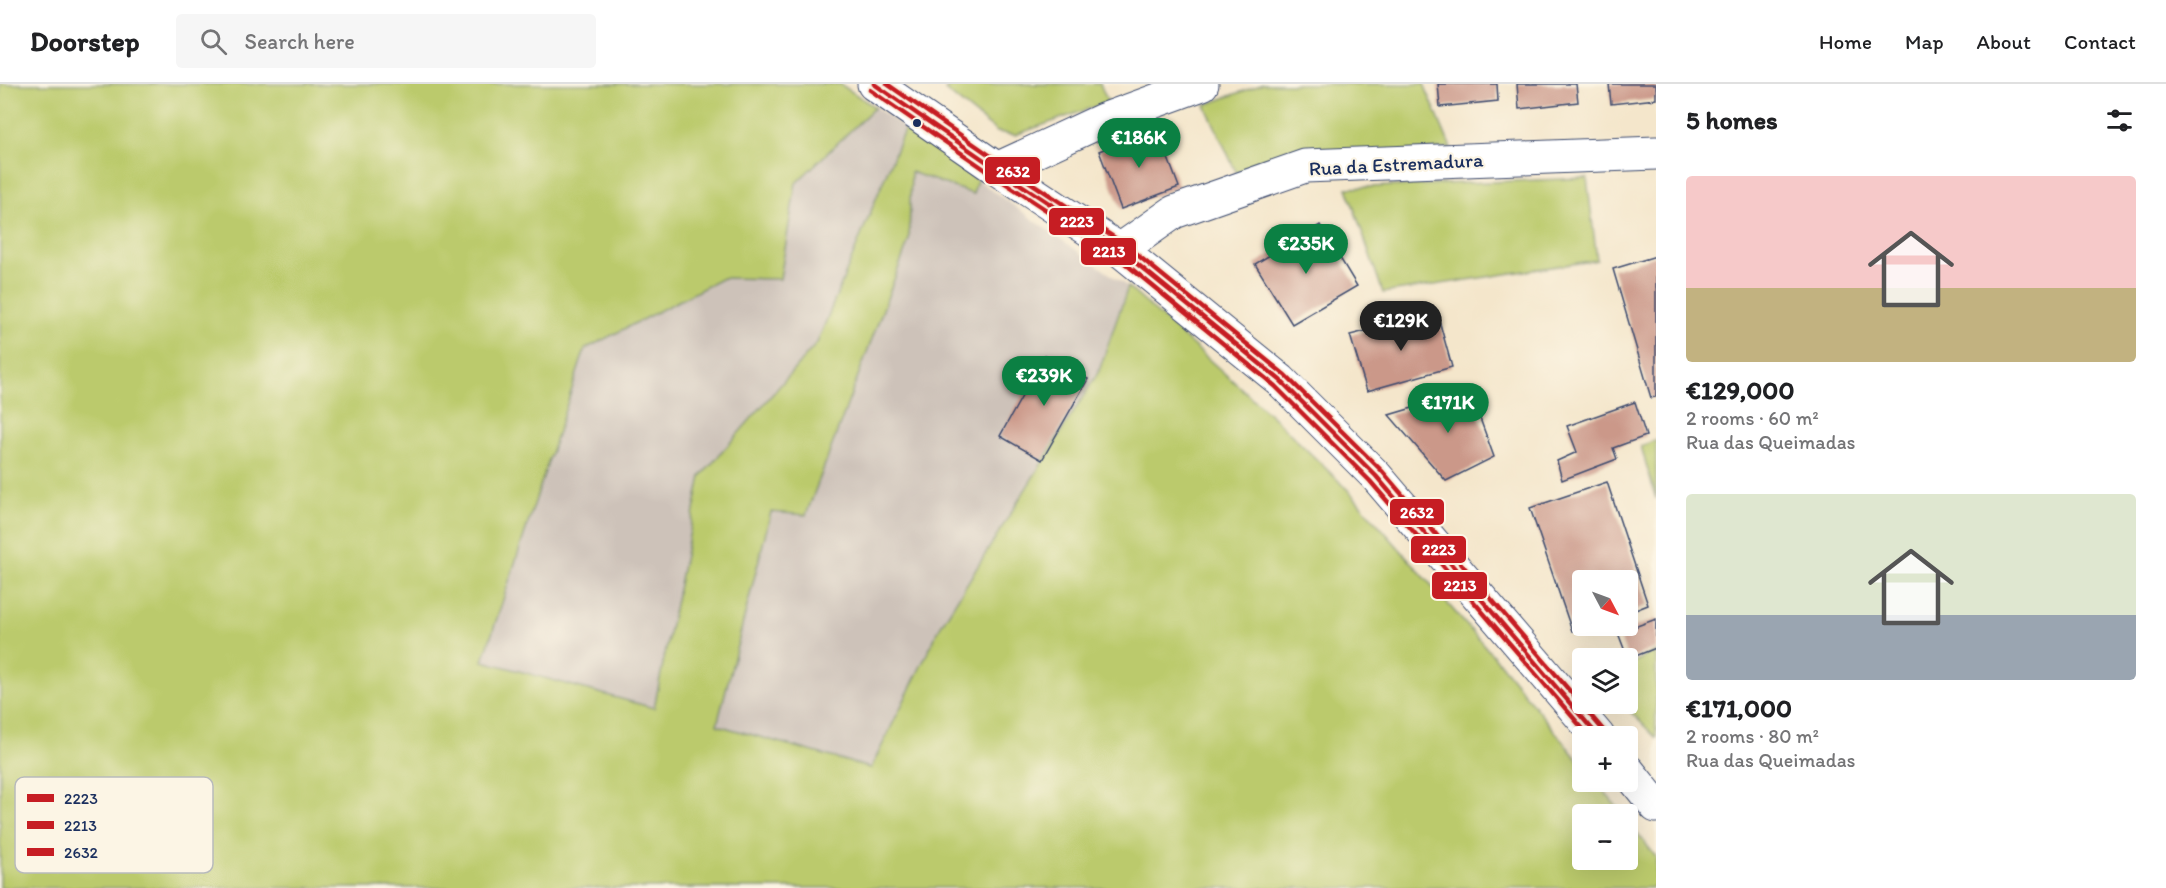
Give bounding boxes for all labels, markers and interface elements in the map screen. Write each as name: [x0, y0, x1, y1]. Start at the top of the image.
search box: [176, 14, 596, 68]
text: Doorstep: [30, 24, 140, 58]
icon: search: [197, 25, 230, 58]
text: Search here: [245, 28, 355, 55]
text: Home: [1819, 29, 1872, 54]
text: Map: [1905, 29, 1944, 54]
text: About: [1977, 29, 2031, 54]
text: Contact: [2064, 29, 2136, 54]
text: 5 homes: [1686, 104, 1778, 136]
icon: filters: [2103, 104, 2136, 137]
unlabelled marker: [911, 117, 923, 129]
pin: €186K: [1097, 118, 1181, 169]
text: €186K: [1111, 125, 1167, 149]
street label: Rua da Estremadura: [1308, 147, 1484, 181]
line badge: 2632: [984, 156, 1041, 185]
text: 2632: [996, 162, 1031, 181]
line badge: 2223: [1048, 207, 1105, 236]
text: 2223: [1060, 212, 1094, 231]
icon: home: [1857, 215, 1965, 323]
pin: €235K: [1264, 224, 1348, 275]
text: €235K: [1278, 231, 1334, 255]
line badge: 2213: [1080, 237, 1137, 266]
text: 2213: [1093, 242, 1126, 261]
pin: €129K: [1359, 301, 1443, 352]
text: €129K: [1374, 308, 1428, 332]
pin: €239K: [1002, 356, 1086, 407]
text: €239K: [1016, 363, 1072, 387]
text: €129,000: [1686, 374, 1794, 406]
pin: €171K: [1406, 383, 1490, 434]
text: €171K: [1422, 390, 1474, 414]
text: 2 rooms · 60 m²: [1686, 406, 1819, 430]
text: Rua das Queimadas: [1686, 430, 1855, 454]
line badge: 2632: [1389, 498, 1445, 526]
text: 2632: [1400, 503, 1435, 522]
icon: home: [1857, 533, 1965, 641]
line badge: 2223: [1410, 535, 1467, 564]
text: 2223: [1422, 540, 1456, 559]
north arrow: [1572, 570, 1638, 636]
map controls: [1572, 570, 1638, 870]
line badge: 2213: [1431, 571, 1488, 600]
text: 2213: [1444, 576, 1477, 595]
button: layers: [1572, 648, 1638, 714]
text: €171,000: [1686, 692, 1792, 724]
text: 2 rooms · 80 m²: [1686, 724, 1819, 748]
button: +: [1572, 726, 1638, 792]
text: Rua das Queimadas: [1686, 748, 1855, 772]
legend: [15, 777, 213, 873]
text: 2223: [64, 789, 98, 808]
button: −: [1572, 804, 1638, 870]
text: 2213: [64, 816, 97, 835]
text: 2632: [64, 843, 99, 862]

